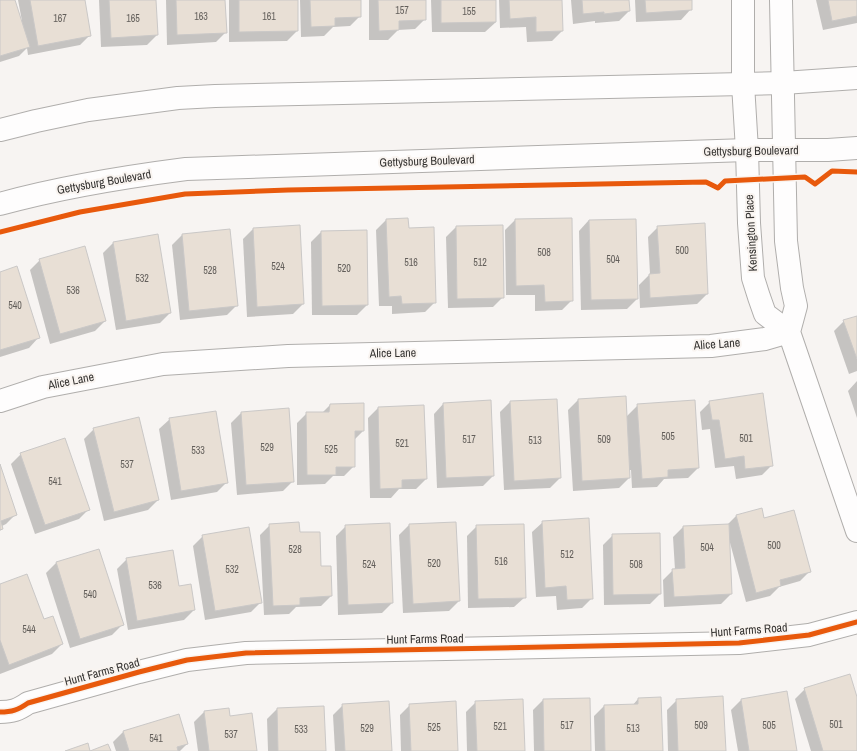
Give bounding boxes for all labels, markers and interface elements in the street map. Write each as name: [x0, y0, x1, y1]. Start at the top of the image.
house number: 157: [395, 4, 409, 17]
house number: 155: [462, 5, 476, 18]
house number: 163: [194, 10, 208, 23]
house number: 161: [262, 10, 276, 23]
house number: 167: [53, 12, 67, 25]
house number: 165: [126, 12, 140, 25]
street label: Gettysburg Boulevard: [703, 142, 799, 160]
street label: Gettysburg Boulevard: [379, 151, 475, 171]
street label: Gettysburg Boulevard: [56, 166, 152, 198]
street label: Kensington Place: [741, 194, 761, 272]
house number: 500: [675, 244, 689, 257]
house number: 508: [537, 246, 551, 259]
house number: 504: [606, 253, 620, 266]
house number: 516: [404, 256, 418, 269]
house number: 512: [473, 256, 487, 269]
house number: 524: [271, 260, 285, 273]
house number: 520: [337, 262, 351, 275]
house number: 528: [203, 264, 217, 277]
house number: 532: [135, 272, 149, 285]
house number: 536: [66, 284, 80, 297]
house number: 540: [8, 299, 22, 312]
street label: Alice Lane: [692, 334, 741, 354]
street label: Alice Lane: [369, 345, 416, 361]
street label: Alice Lane: [46, 369, 95, 393]
house number: 505: [661, 430, 675, 443]
house number: 501: [739, 432, 753, 445]
house number: 517: [462, 433, 476, 446]
house number: 509: [597, 433, 611, 446]
house number: 513: [528, 434, 542, 447]
house number: 521: [395, 437, 409, 450]
house number: 529: [260, 441, 274, 454]
house number: 525: [324, 443, 338, 456]
house number: 533: [191, 444, 205, 457]
house number: 537: [120, 458, 134, 471]
house number: 541: [48, 475, 62, 488]
house number: 500: [767, 539, 781, 552]
house number: 504: [700, 541, 714, 554]
house number: 528: [288, 543, 302, 556]
house number: 512: [560, 548, 574, 561]
house number: 516: [494, 555, 508, 568]
house number: 520: [427, 557, 441, 570]
house number: 524: [362, 558, 376, 571]
house number: 508: [629, 558, 643, 571]
house number: 532: [225, 563, 239, 576]
house number: 536: [148, 579, 162, 592]
house number: 540: [83, 588, 97, 601]
street label: Hunt Farms Road: [710, 619, 788, 641]
house number: 544: [22, 623, 36, 636]
street label: Hunt Farms Road: [386, 630, 464, 648]
street label: Hunt Farms Road: [63, 654, 141, 690]
house number: 501: [829, 718, 843, 731]
house number: 517: [560, 719, 574, 732]
house number: 509: [694, 719, 708, 732]
house number: 505: [762, 719, 776, 732]
house number: 521: [493, 720, 507, 733]
house number: 525: [427, 721, 441, 734]
house number: 529: [360, 722, 374, 735]
house number: 513: [626, 722, 640, 735]
house number: 533: [294, 723, 308, 736]
house number: 537: [224, 728, 238, 741]
house number: 541: [149, 732, 163, 745]

